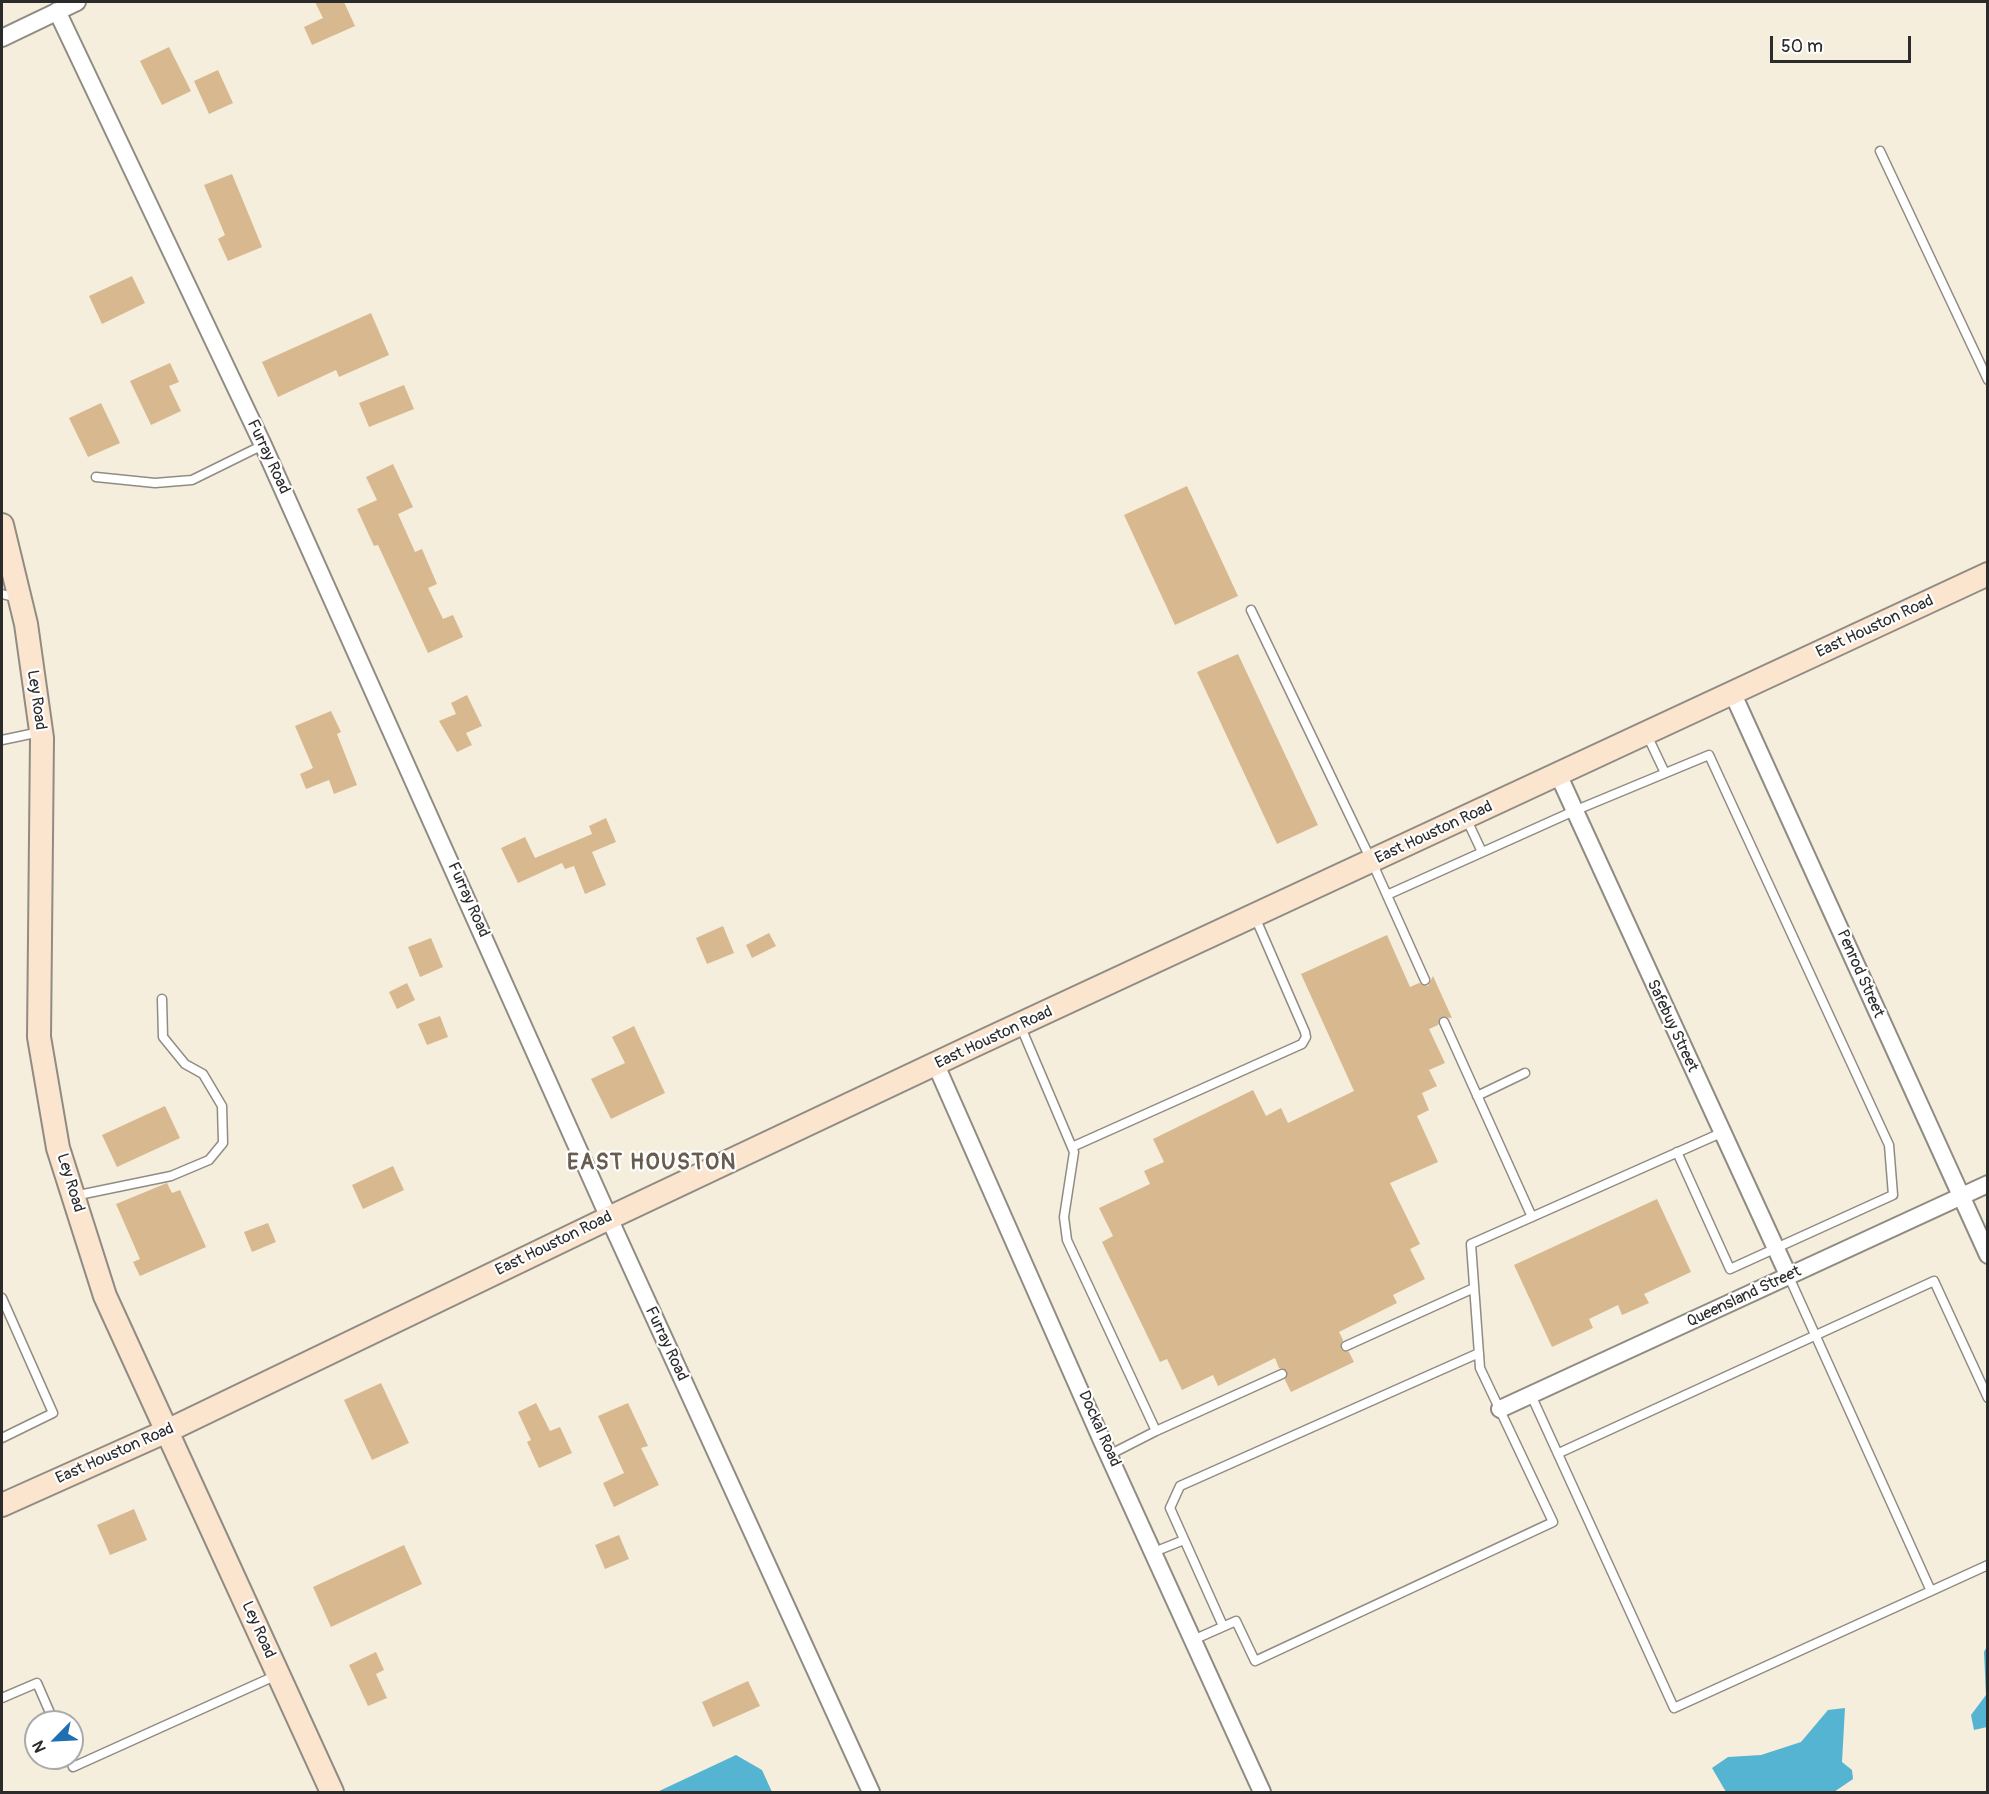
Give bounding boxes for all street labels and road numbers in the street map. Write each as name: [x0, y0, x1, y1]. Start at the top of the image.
street label: Furray Road: [242, 417, 294, 497]
street label: East Houston Road: [1813, 591, 1937, 663]
street label: Ley Road: [22, 669, 50, 731]
street label: East Houston Road: [1372, 797, 1496, 869]
street label: Furray Road: [443, 860, 493, 940]
street label: Penrod Street: [1832, 927, 1888, 1021]
street label: Safebuy Street: [1642, 977, 1702, 1075]
street label: East Houston Road: [932, 1002, 1056, 1074]
street label: Ley Road: [52, 1151, 88, 1215]
street label: East Houston Road: [493, 1207, 615, 1281]
street label: Queensland Street: [1684, 1262, 1804, 1332]
street label: Furray Road: [640, 1304, 692, 1384]
street label: Dockal Road: [1074, 1388, 1124, 1470]
street label: East Houston Road: [53, 1419, 177, 1489]
street label: Ley Road: [237, 1599, 279, 1661]

